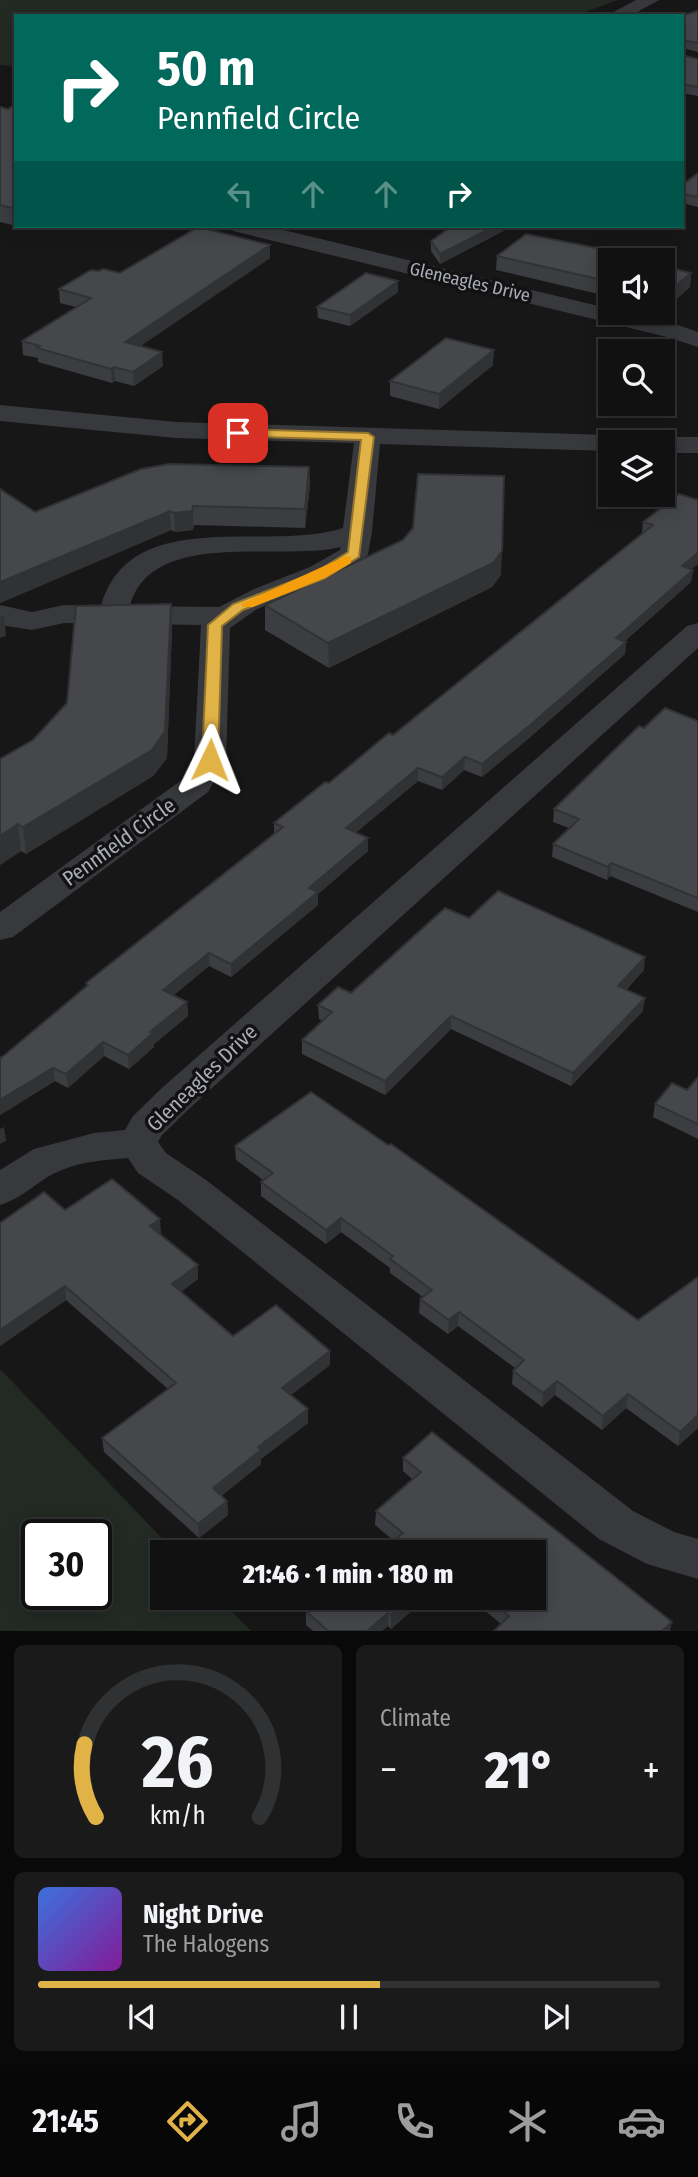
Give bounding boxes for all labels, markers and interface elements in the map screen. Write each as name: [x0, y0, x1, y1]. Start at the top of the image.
text: 50 m: [157, 39, 255, 98]
icon: right: [42, 42, 133, 133]
text: Pennfield Circle: [157, 99, 360, 137]
icon: left: [221, 175, 259, 213]
icon: ahead: [294, 175, 332, 213]
icon: ahead: [367, 175, 405, 213]
icon: right: [440, 175, 478, 213]
map controls: [598, 248, 675, 507]
button: sound: [598, 248, 675, 325]
street label: Gleneagles Drive: [408, 257, 532, 307]
button: search: [598, 339, 675, 416]
pin: [208, 403, 268, 463]
icon: arrive: [219, 414, 257, 452]
button: layers: [598, 430, 675, 507]
position arrow: [173, 723, 247, 797]
street label: Pennfield Circle: [57, 792, 181, 892]
street label: Gleneagles Drive: [141, 1019, 263, 1137]
speed limit sign: 30: [21, 1519, 112, 1610]
text: 21:46 · 1 min · 180 m: [243, 1559, 453, 1590]
text: Climate: [380, 1704, 451, 1732]
text: 26: [141, 1720, 214, 1807]
text: 21°: [485, 1739, 555, 1802]
text: −: [380, 1747, 397, 1793]
text: +: [643, 1747, 660, 1793]
text: km/h: [150, 1801, 206, 1831]
text: Night Drive: [143, 1899, 263, 1930]
text: The Halogens: [143, 1930, 269, 1958]
icon: previous: [123, 1998, 161, 2036]
icon: pause: [330, 1998, 368, 2036]
icon: next: [537, 1998, 575, 2036]
icon: directions: [163, 2097, 212, 2146]
icon: music: [277, 2097, 326, 2146]
icon: phone: [390, 2097, 439, 2146]
icon: climate: [503, 2097, 552, 2146]
icon: car: [617, 2097, 666, 2146]
text: 21:45: [32, 2102, 99, 2140]

